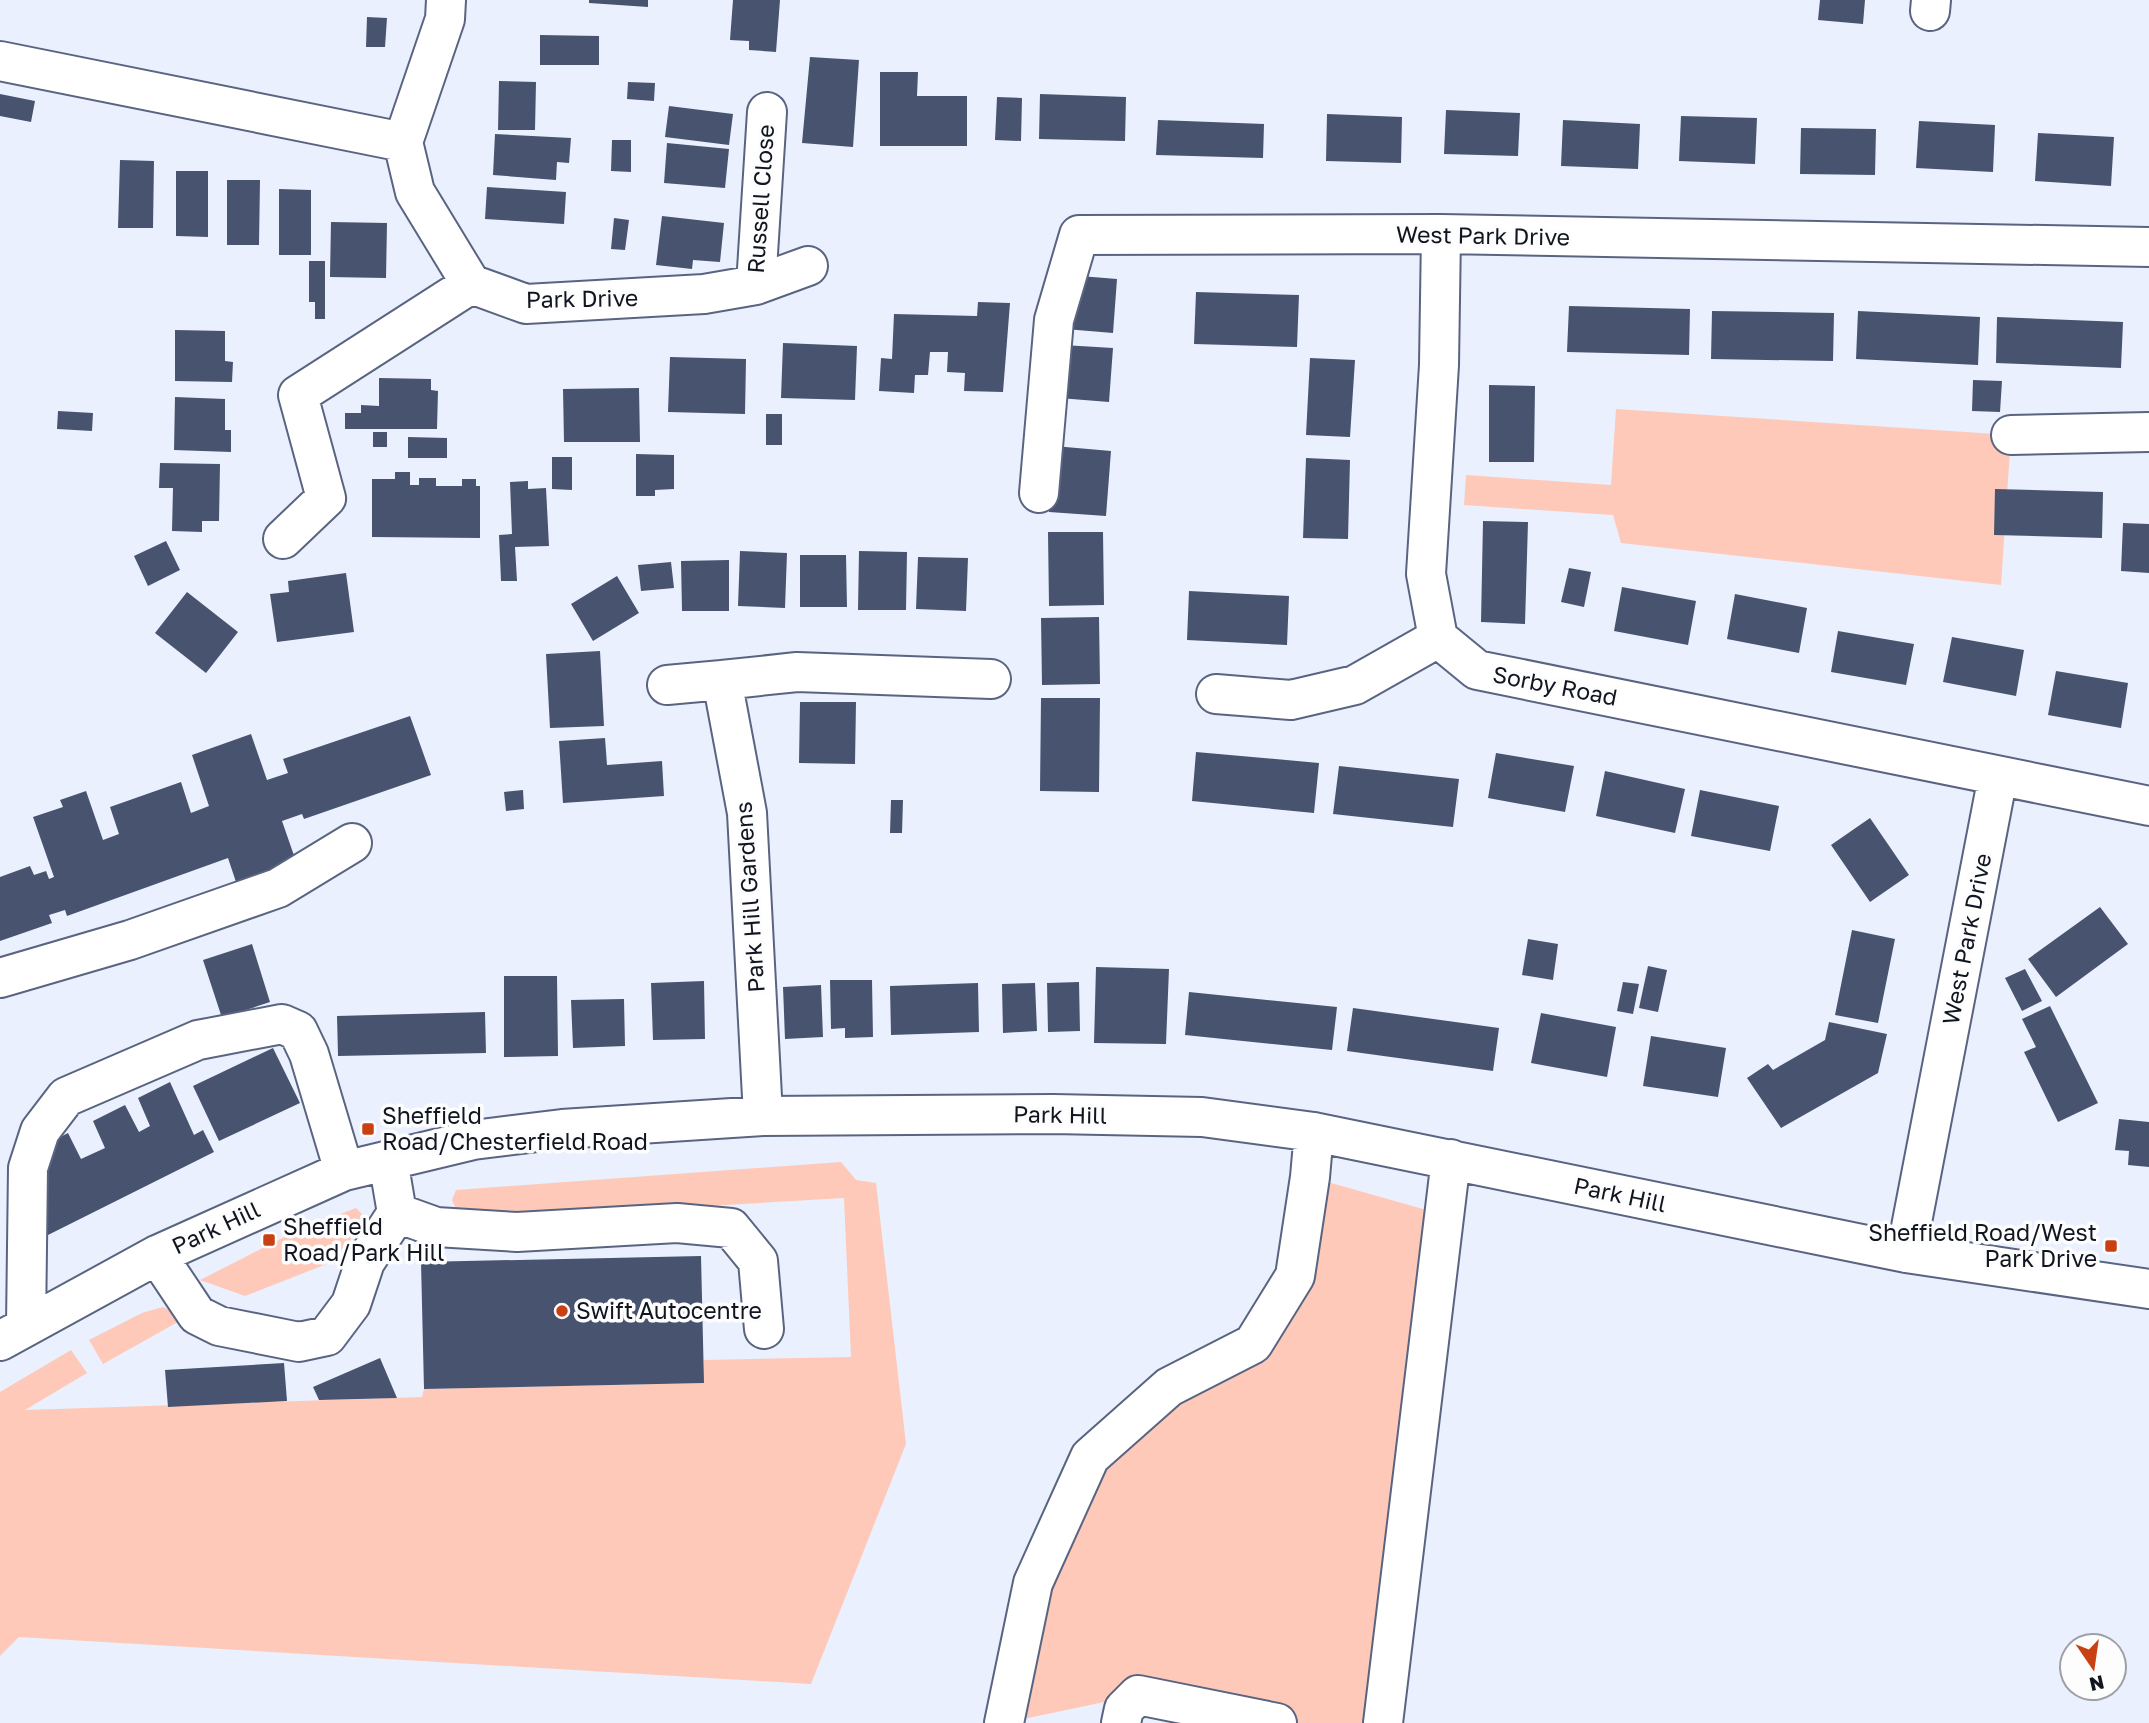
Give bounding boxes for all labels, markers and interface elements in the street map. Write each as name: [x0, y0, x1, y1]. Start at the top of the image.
street label: Russell Close: [741, 123, 779, 274]
street label: West Park Drive: [1396, 219, 1570, 251]
street label: Park Drive: [525, 283, 638, 313]
street label: Sorby Road: [1491, 659, 1620, 711]
street label: Park Hill Gardens: [728, 801, 770, 994]
street label: West Park Drive: [1936, 851, 1996, 1027]
street label: Park Hill: [1013, 1099, 1107, 1129]
place label: Sheffield Road/Chesterfield Road: [382, 1101, 648, 1155]
marker: Sheffield Road/Chesterfield Road: [360, 1121, 376, 1137]
street label: Park Hill: [1571, 1171, 1669, 1217]
street label: Park Hill: [167, 1195, 264, 1260]
place label: Sheffield Road/Park Hill: [283, 1212, 444, 1266]
place label: Sheffield Road/West Park Drive: [1868, 1218, 2097, 1272]
marker: Sheffield Road/Park Hill: [261, 1232, 277, 1248]
marker: Sheffield Road/West Park Drive: [2103, 1238, 2119, 1254]
place label: Swift Autocentre: [576, 1296, 762, 1324]
marker: Swift Autocentre: [554, 1303, 570, 1319]
north arrow: [2058, 1632, 2128, 1702]
text: N: [2087, 1671, 2107, 1697]

